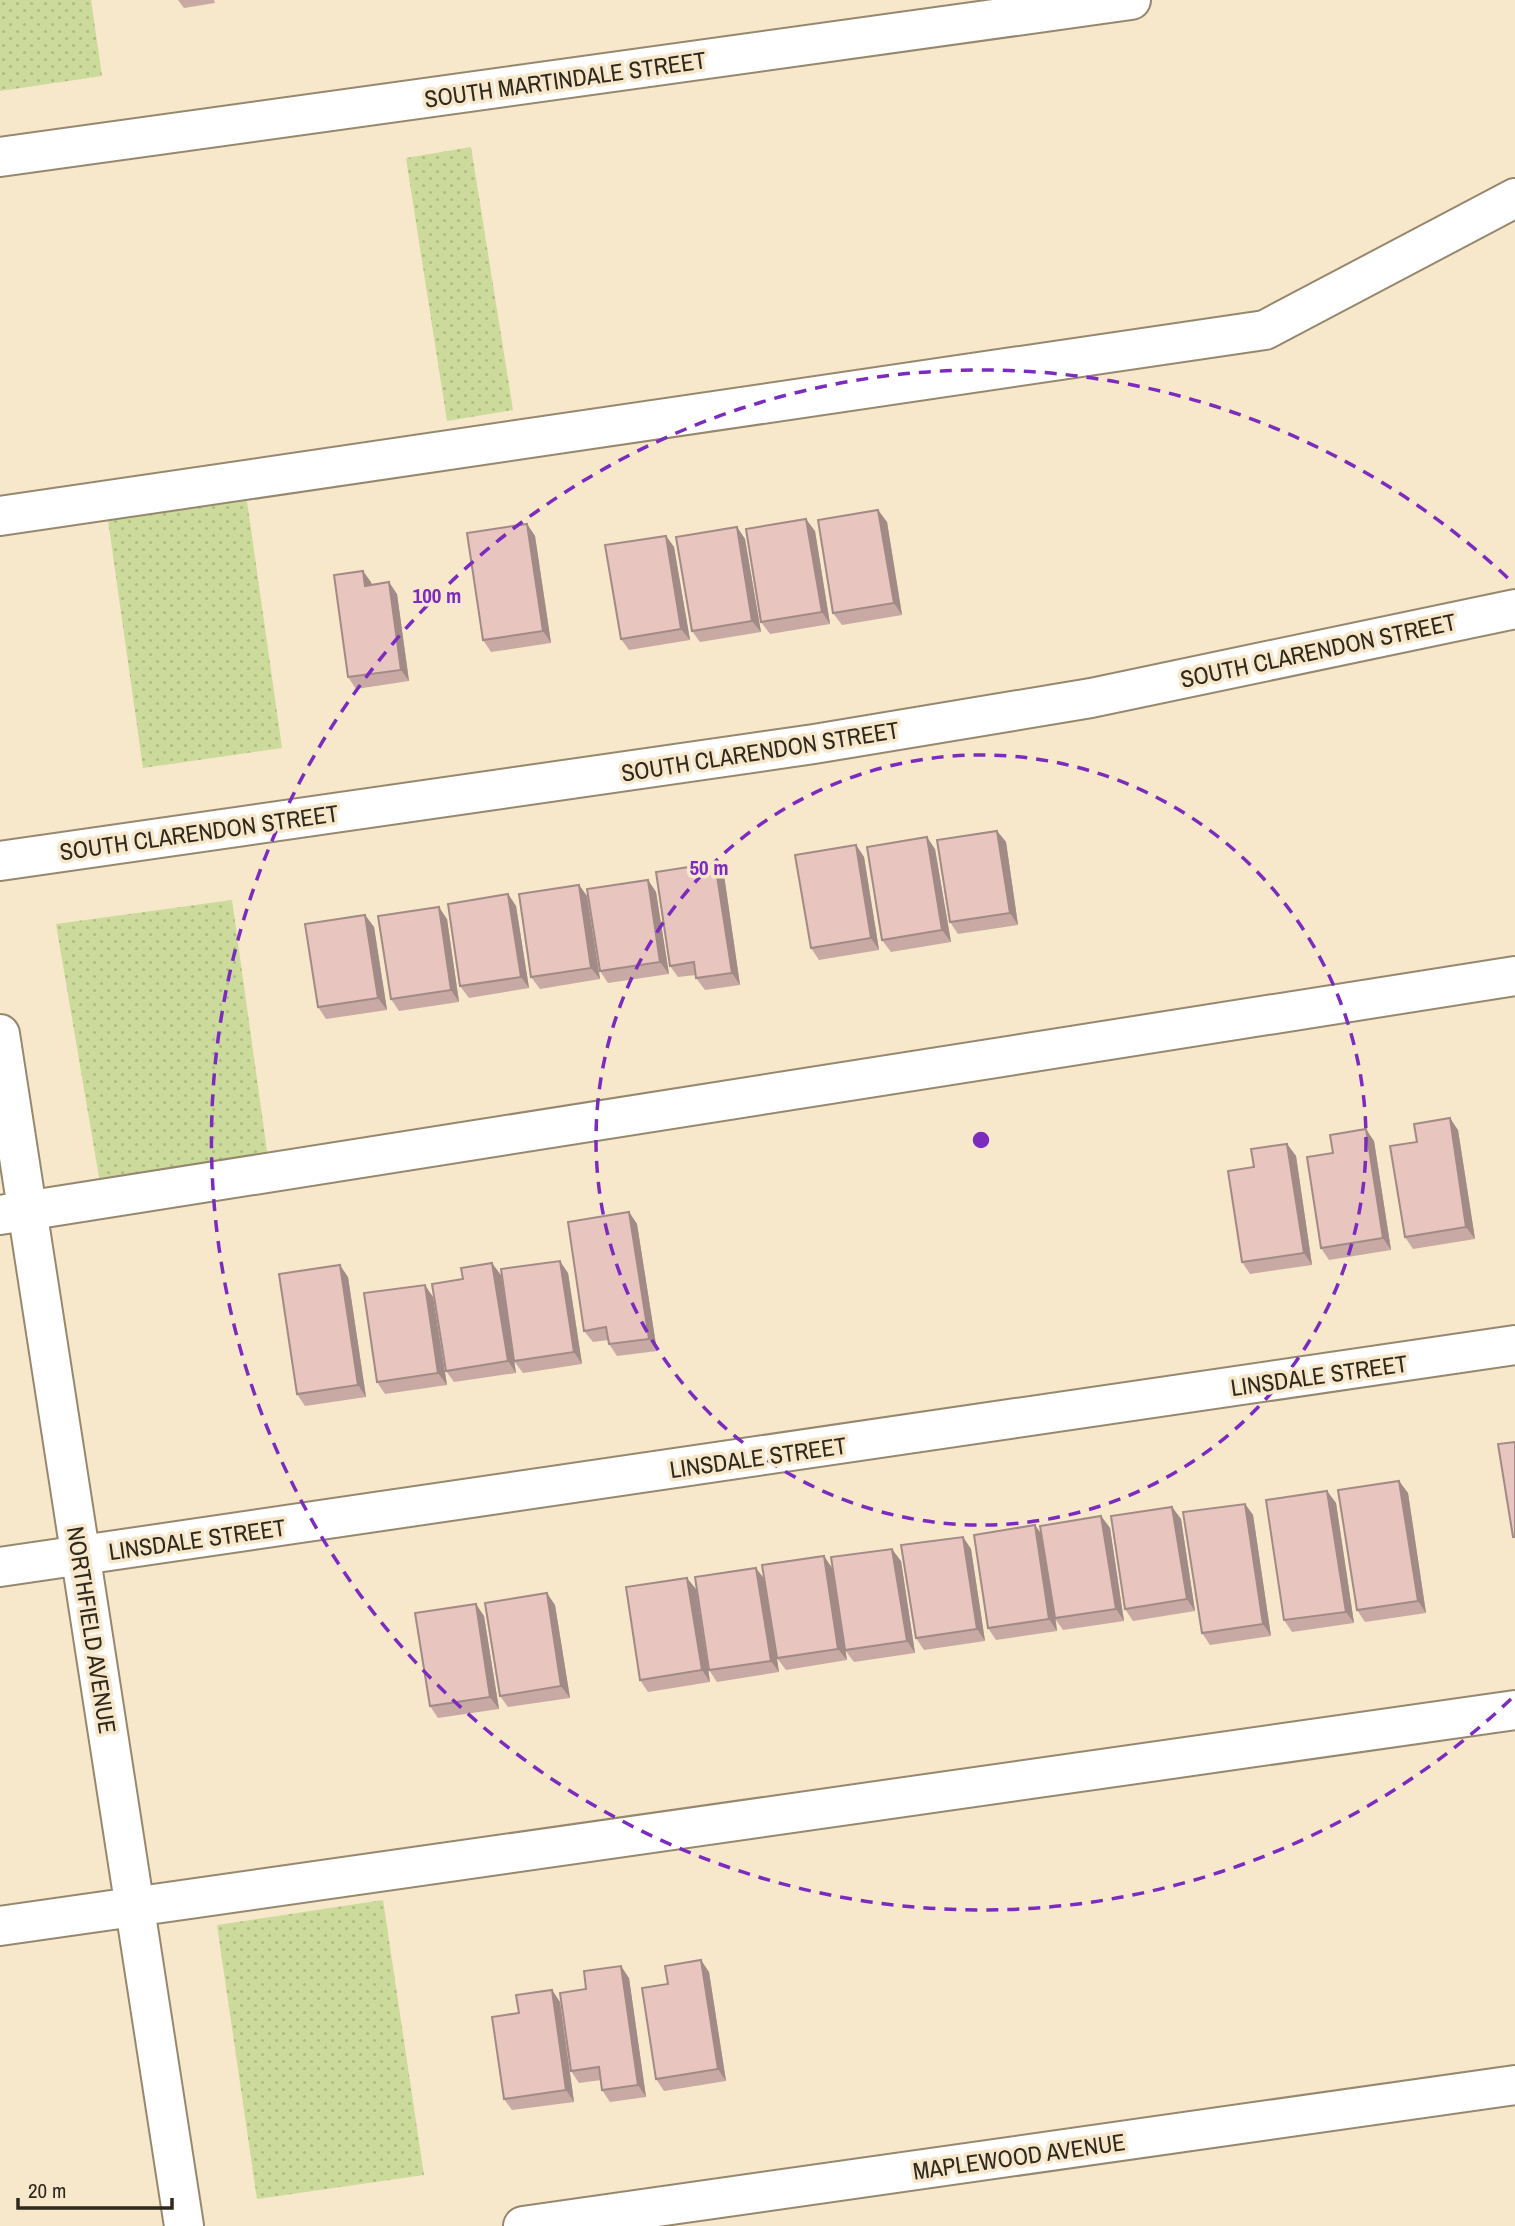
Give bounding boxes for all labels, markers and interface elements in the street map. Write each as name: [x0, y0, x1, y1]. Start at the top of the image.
street label: SOUTH MARTINDALE STREET: [422, 43, 708, 115]
text: 100 m: [413, 581, 461, 610]
street label: SOUTH CLARENDON STREET: [1177, 605, 1459, 695]
street label: SOUTH CLARENDON STREET: [619, 713, 901, 789]
street label: SOUTH CLARENDON STREET: [58, 797, 340, 867]
text: 50 m: [689, 853, 729, 882]
centre of rings: [969, 1128, 993, 1152]
street label: LINSDALE STREET: [1229, 1347, 1409, 1403]
street label: LINSDALE STREET: [668, 1429, 848, 1485]
street label: LINSDALE STREET: [107, 1511, 287, 1567]
street label: NORTHFIELD AVENUE: [60, 1524, 124, 1736]
street label: MAPLEWOOD AVENUE: [911, 2125, 1127, 2187]
scale bar: [18, 2166, 172, 2210]
text: 20 m: [28, 2176, 66, 2205]

